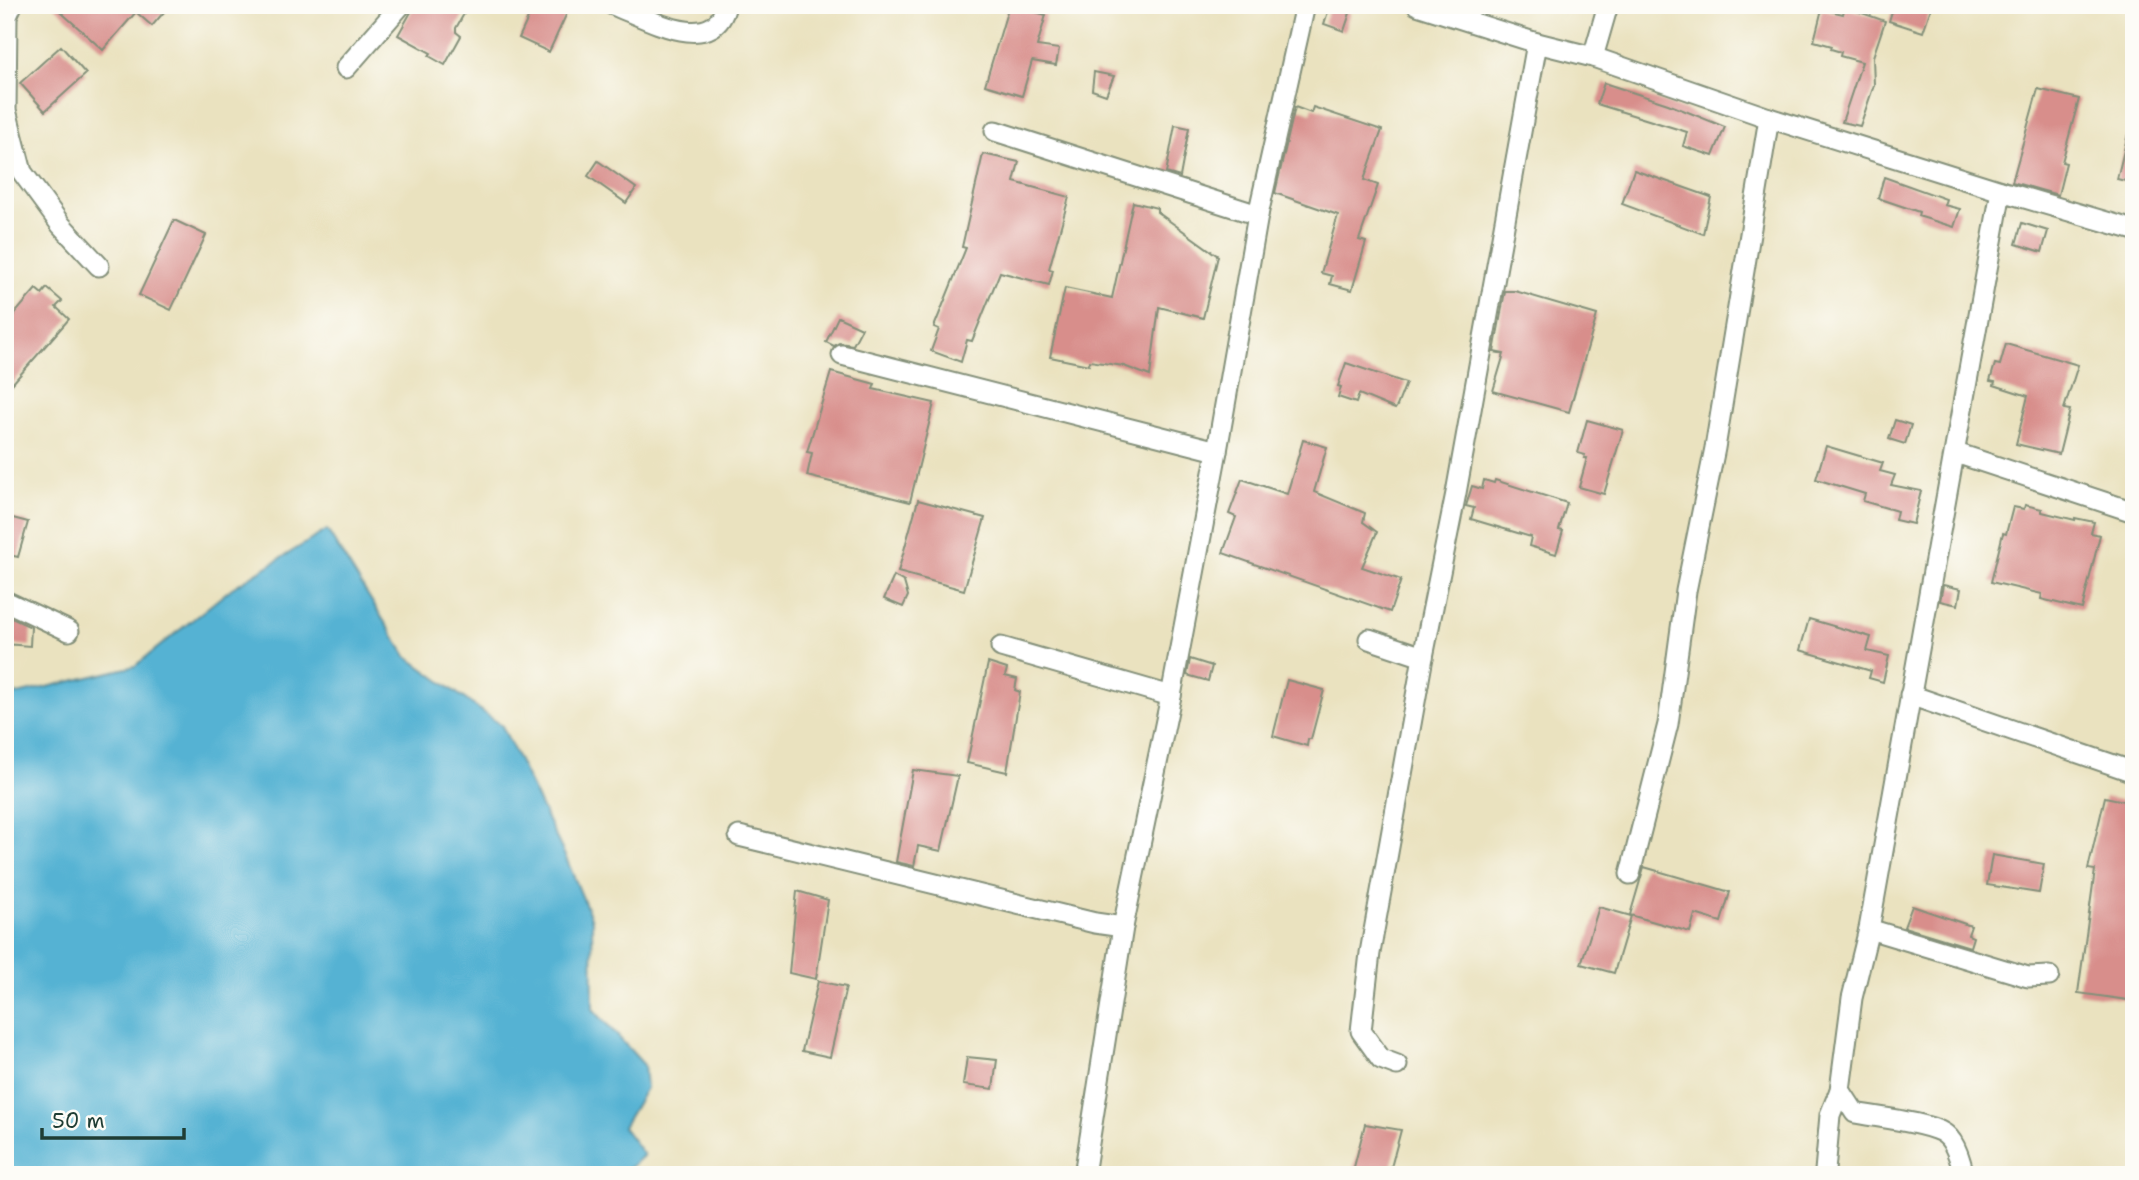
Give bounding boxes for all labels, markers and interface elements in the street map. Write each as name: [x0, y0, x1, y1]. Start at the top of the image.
scale bar: [42, 1096, 184, 1140]
text: 50 m: [52, 1107, 105, 1135]

